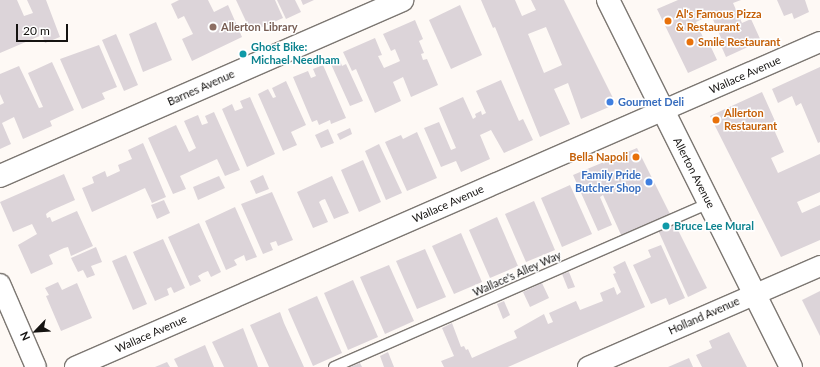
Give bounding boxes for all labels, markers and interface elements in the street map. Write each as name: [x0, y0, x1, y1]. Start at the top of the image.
place label: Al's Famous Pizza & Restaurant: [676, 8, 762, 34]
scale bar: [18, 16, 70, 42]
marker: Al's Famous Pizza & Restaurant: [663, 16, 673, 26]
place label: Allerton Library: [221, 20, 298, 34]
marker: Allerton Library: [208, 22, 218, 32]
text: 20 m: [23, 23, 50, 38]
place label: Smile Restaurant: [698, 35, 780, 49]
marker: Smile Restaurant: [685, 37, 695, 47]
place label: Ghost Bike: Michael Needham: [251, 41, 340, 67]
marker: Ghost Bike: Michael Needham: [238, 49, 248, 59]
street label: Wallace Avenue: [707, 53, 783, 97]
street label: Barnes Avenue: [165, 67, 237, 109]
place label: Gourmet Deli: [618, 95, 684, 109]
marker: Gourmet Deli: [605, 97, 615, 107]
place label: Allerton Restaurant: [724, 107, 777, 133]
marker: Allerton Restaurant: [711, 115, 721, 125]
street label: Allerton Avenue: [670, 135, 718, 211]
place label: Bella Napoli: [569, 150, 628, 164]
marker: Bella Napoli: [631, 152, 641, 162]
place label: Family Pride Butcher Shop: [575, 169, 641, 195]
marker: Family Pride Butcher Shop: [644, 177, 654, 187]
street label: Wallace Avenue: [410, 182, 486, 226]
place label: Bruce Lee Mural: [674, 219, 754, 233]
marker: Bruce Lee Mural: [661, 221, 671, 231]
street label: Wallace's Alley Way: [470, 248, 564, 300]
street label: Holland Avenue: [666, 294, 742, 338]
north arrow: [16, 311, 56, 351]
street label: Wallace Avenue: [113, 312, 189, 356]
text: N: [17, 330, 32, 343]

